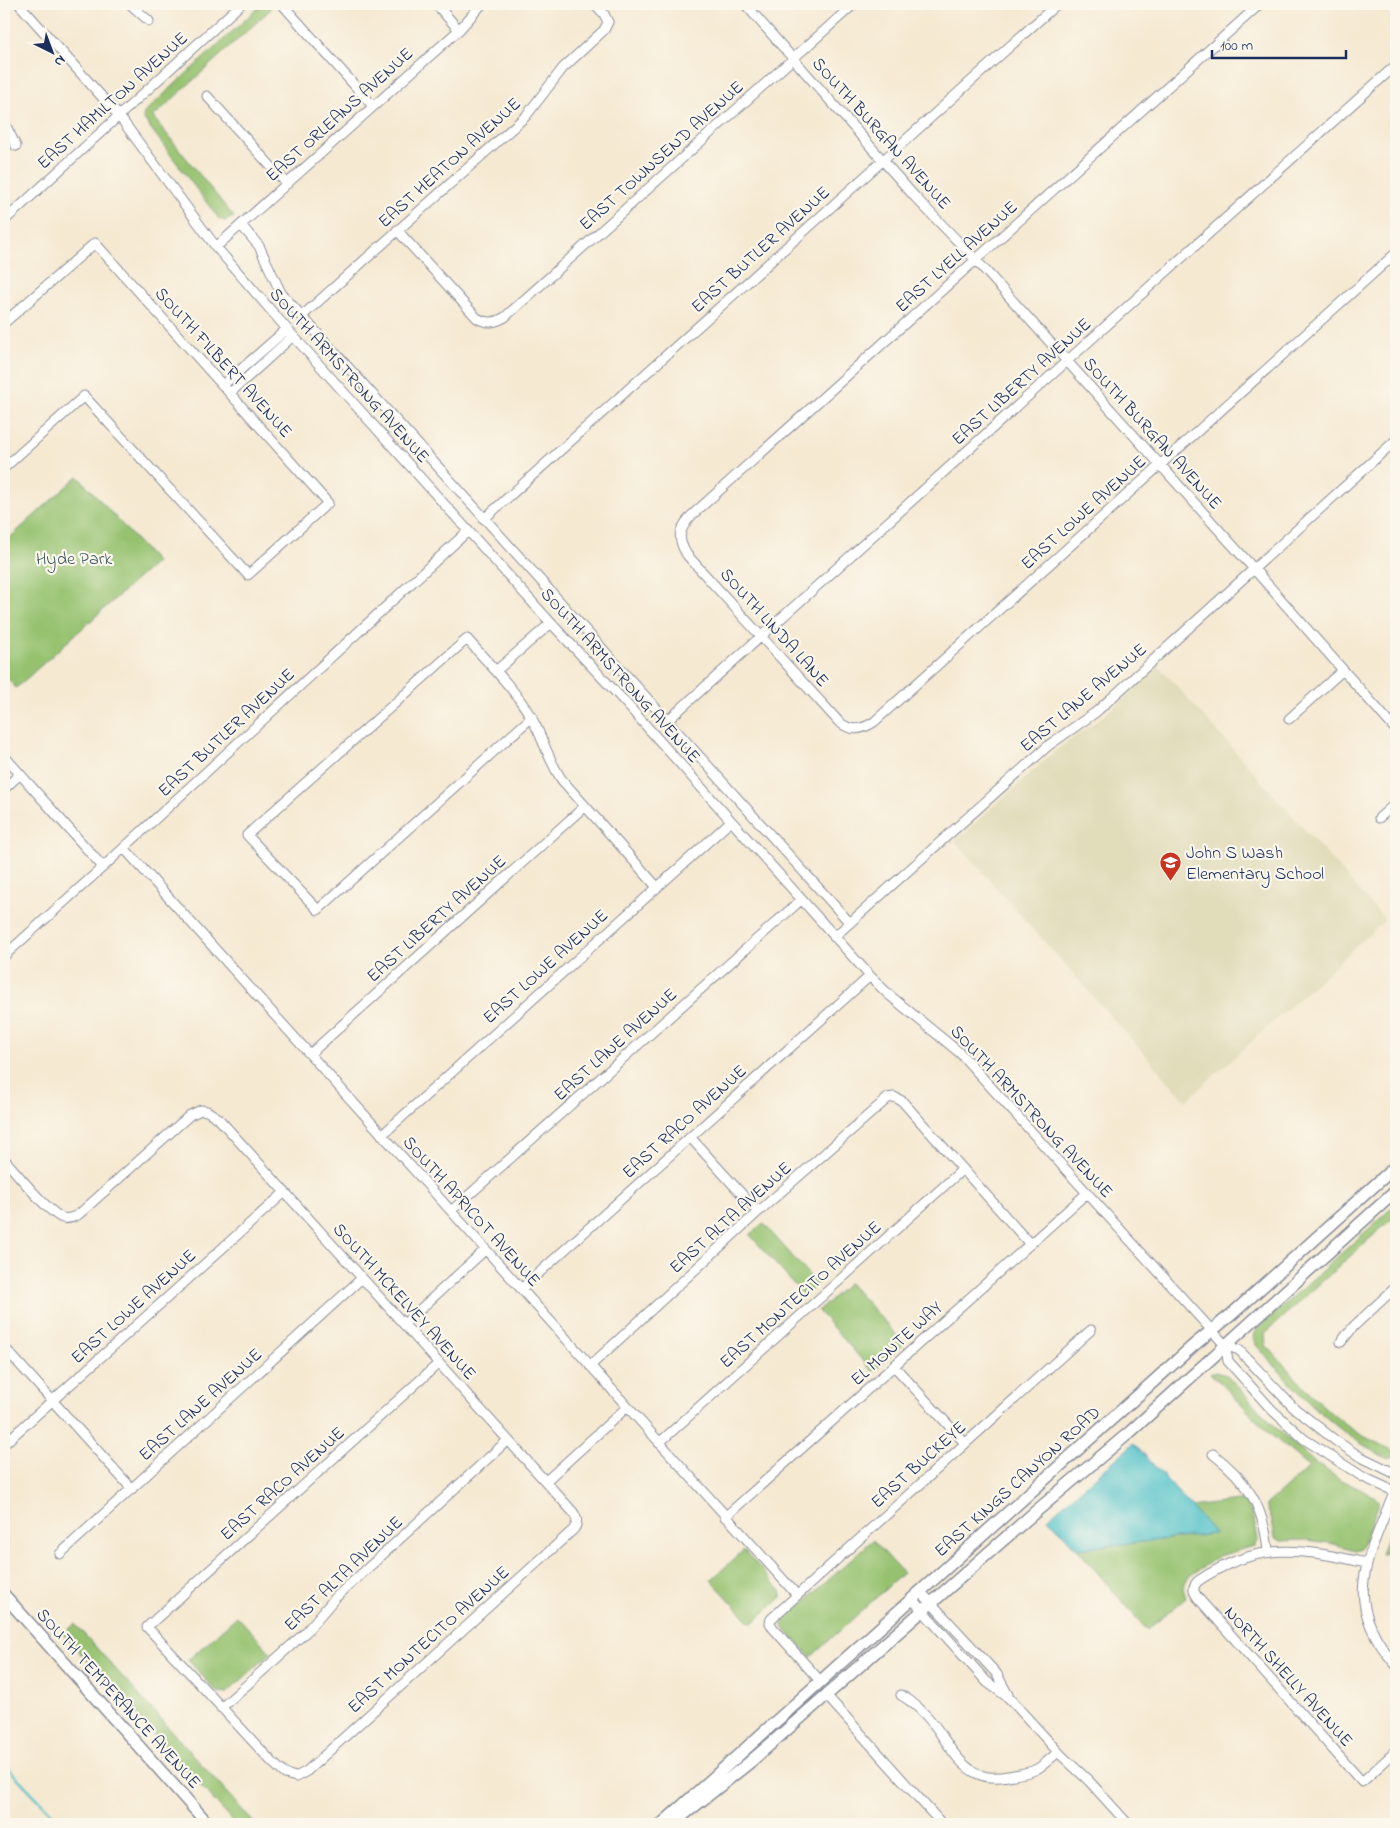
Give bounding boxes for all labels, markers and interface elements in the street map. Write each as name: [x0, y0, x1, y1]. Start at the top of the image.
street label: EAST HAMILTON AVENUE: [32, 27, 192, 173]
north arrow: [28, 28, 78, 78]
scale bar: [1212, 28, 1346, 60]
text: 100 m: [1220, 35, 1253, 57]
street label: EAST ORLEANS AVENUE: [261, 42, 420, 189]
street label: SOUTH BURGAN AVENUE: [805, 52, 956, 217]
street label: EAST TOWNSEND AVENUE: [574, 75, 751, 238]
street label: EAST HEATON AVENUE: [373, 92, 528, 235]
street label: EAST BUTLER AVENUE: [686, 181, 837, 320]
street label: EAST LYELL AVENUE: [890, 195, 1024, 320]
street label: SOUTH FILBERT AVENUE: [148, 282, 298, 445]
street label: SOUTH ARMSTRONG AVENUE: [262, 283, 435, 470]
street label: EAST LIBERTY AVENUE: [947, 312, 1098, 452]
street label: SOUTH BURGAN AVENUE: [1076, 352, 1227, 517]
street label: EAST LOWE AVENUE: [1016, 450, 1153, 577]
park label: Hyde Park: [36, 547, 112, 573]
street label: SOUTH LINDA LANE: [713, 563, 834, 694]
street label: SOUTH ARMSTRONG AVENUE: [533, 583, 706, 770]
street label: EAST LANE AVENUE: [1015, 638, 1153, 759]
street label: EAST BUTLER AVENUE: [153, 663, 302, 804]
place label: John S Wash Elementary School: [1186, 841, 1324, 888]
street label: EAST LIBERTY AVENUE: [362, 849, 513, 989]
school or university icon: John S Wash Elementary School: [1158, 850, 1182, 881]
street label: EAST LOWE AVENUE: [478, 904, 615, 1031]
street label: EAST LANE AVENUE: [549, 983, 684, 1108]
street label: SOUTH ARMSTRONG AVENUE: [943, 1020, 1118, 1205]
street label: EAST RACO AVENUE: [617, 1059, 754, 1186]
street label: SOUTH APRICOT AVENUE: [395, 1131, 546, 1294]
street label: EAST ALTA AVENUE: [664, 1156, 798, 1281]
street label: EAST MONTECITO AVENUE: [715, 1215, 888, 1375]
street label: SOUTH MCKELVEY AVENUE: [326, 1218, 482, 1387]
street label: EAST LOWE AVENUE: [66, 1244, 203, 1371]
street label: EL MONTE WAY: [846, 1296, 950, 1393]
street label: EAST LANE AVENUE: [134, 1343, 269, 1468]
street label: EAST KINGS CANYON ROAD: [929, 1401, 1107, 1564]
street label: EAST BUCKEYE: [866, 1415, 973, 1515]
street label: EAST RACO AVENUE: [215, 1421, 352, 1548]
street label: EAST ALTA AVENUE: [279, 1511, 410, 1638]
street label: EAST MONTECITO AVENUE: [343, 1560, 516, 1720]
street label: NORTH SHELLY AVENUE: [1217, 1601, 1358, 1754]
street label: SOUTH TEMPERANCE AVENUE: [29, 1603, 206, 1796]

